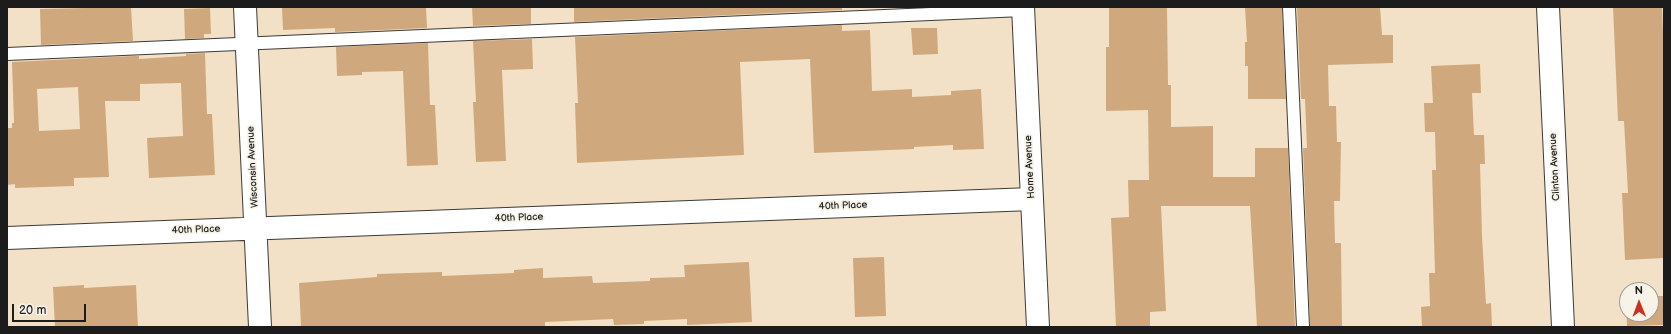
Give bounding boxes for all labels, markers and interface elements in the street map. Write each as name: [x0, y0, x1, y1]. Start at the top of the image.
street label: Wisconsin Avenue: [245, 126, 261, 208]
street label: Clinton Avenue: [1547, 133, 1563, 201]
street label: Home Avenue: [1022, 135, 1038, 199]
street label: 40th Place: [818, 199, 868, 213]
street label: 40th Place: [494, 211, 544, 225]
street label: 40th Place: [171, 223, 221, 237]
north arrow: [1619, 282, 1659, 322]
text: N: [1635, 284, 1643, 297]
scale bar: [14, 296, 88, 322]
text: 20 m: [19, 303, 46, 318]

